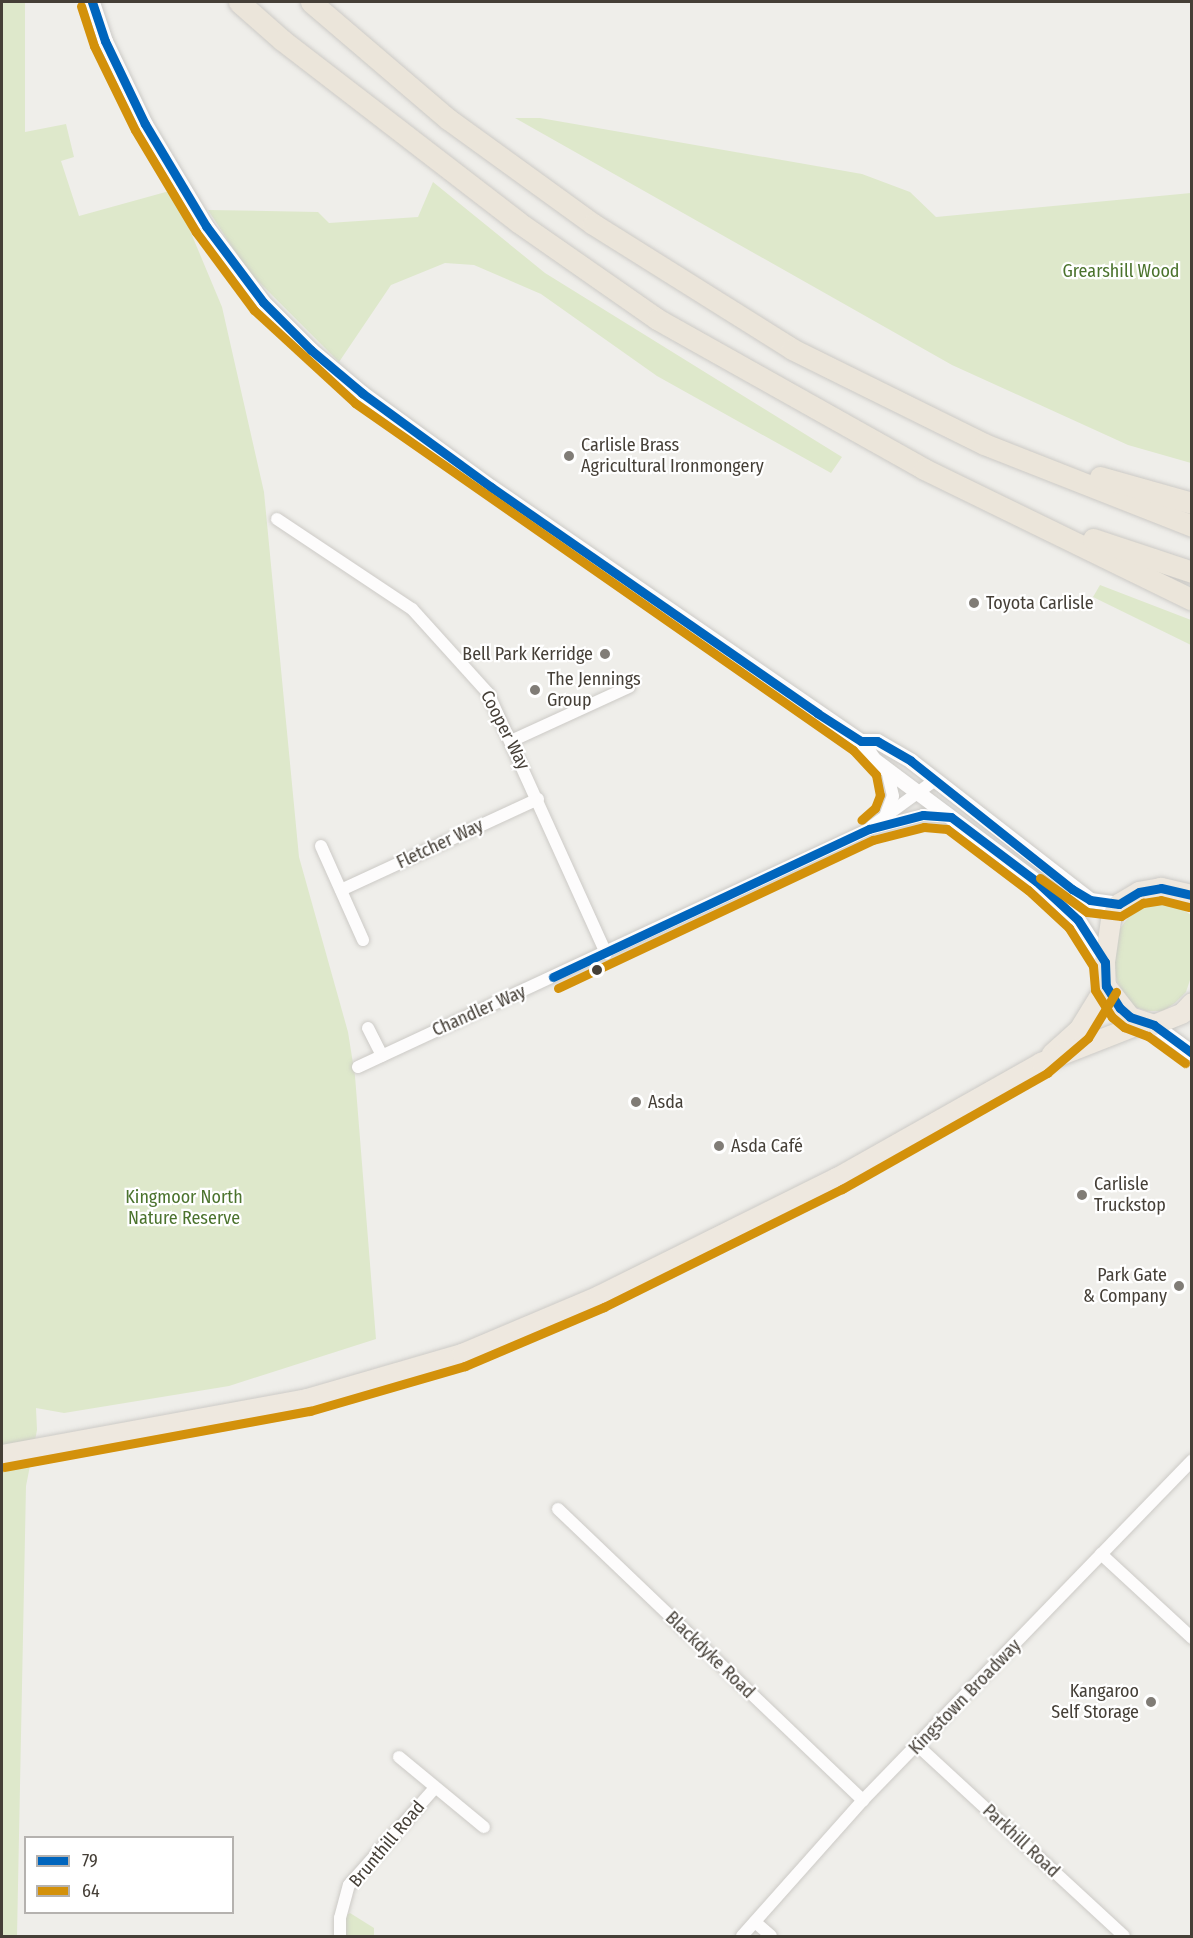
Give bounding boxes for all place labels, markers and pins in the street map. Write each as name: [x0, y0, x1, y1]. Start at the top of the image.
place label: Carlisle Brass Agricultural Ironmongery: [581, 435, 764, 478]
marker: Carlisle Brass Agricultural Ironmongery: [562, 449, 576, 463]
place label: Toyota Carlisle: [986, 592, 1094, 614]
marker: Toyota Carlisle: [967, 596, 981, 610]
place label: Bell Park Kerridge: [462, 643, 593, 665]
marker: Bell Park Kerridge: [598, 647, 612, 661]
place label: The Jennings Group: [547, 669, 641, 712]
marker: The Jennings Group: [528, 683, 542, 697]
unlabelled marker: [591, 964, 603, 976]
place label: Asda: [648, 1091, 684, 1113]
marker: Asda: [629, 1095, 643, 1109]
place label: Asda Café: [731, 1135, 803, 1157]
marker: Asda Café: [712, 1139, 726, 1153]
place label: Carlisle Truckstop: [1094, 1174, 1166, 1216]
marker: Carlisle Truckstop: [1075, 1188, 1089, 1202]
place label: Park Gate & Company: [1083, 1265, 1167, 1308]
marker: Park Gate & Company: [1172, 1279, 1186, 1293]
place label: Kangaroo Self Storage: [1051, 1681, 1139, 1724]
marker: Kangaroo Self Storage: [1144, 1695, 1158, 1709]

